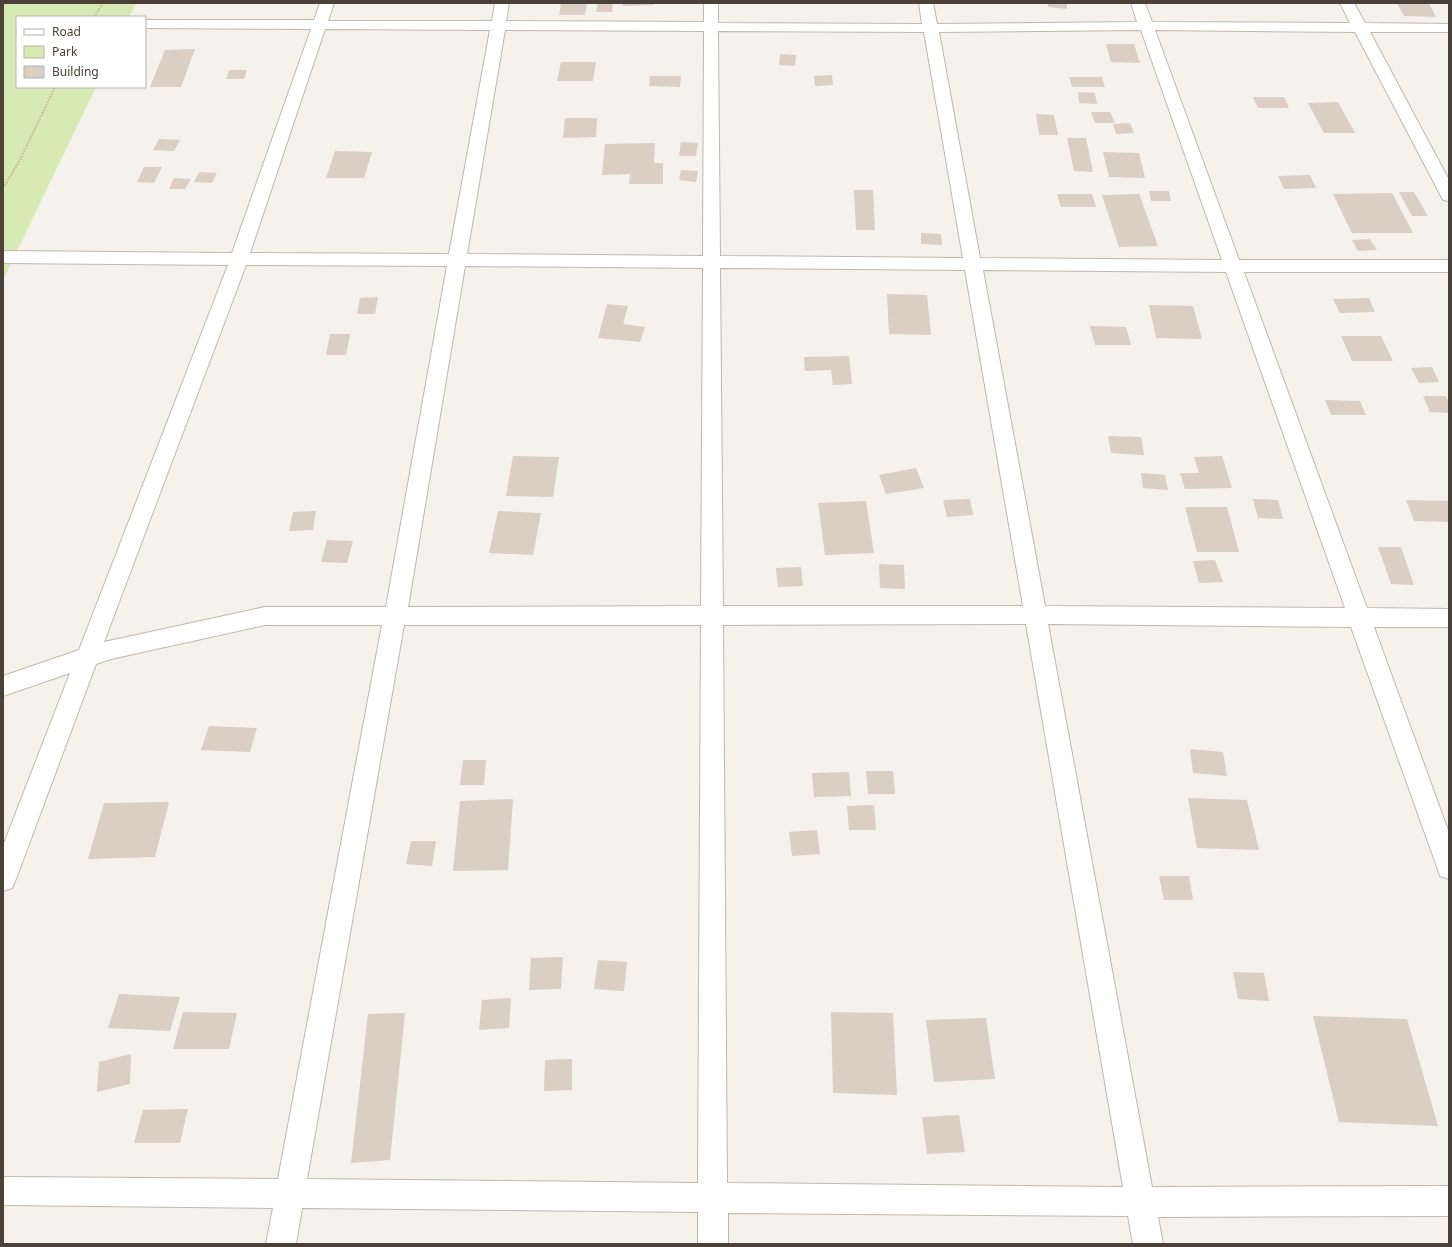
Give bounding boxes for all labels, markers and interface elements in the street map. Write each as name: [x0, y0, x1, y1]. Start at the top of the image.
legend: [16, 16, 146, 88]
text: Road: [52, 23, 81, 40]
text: Park: [52, 43, 78, 60]
text: Building: [52, 63, 99, 80]

